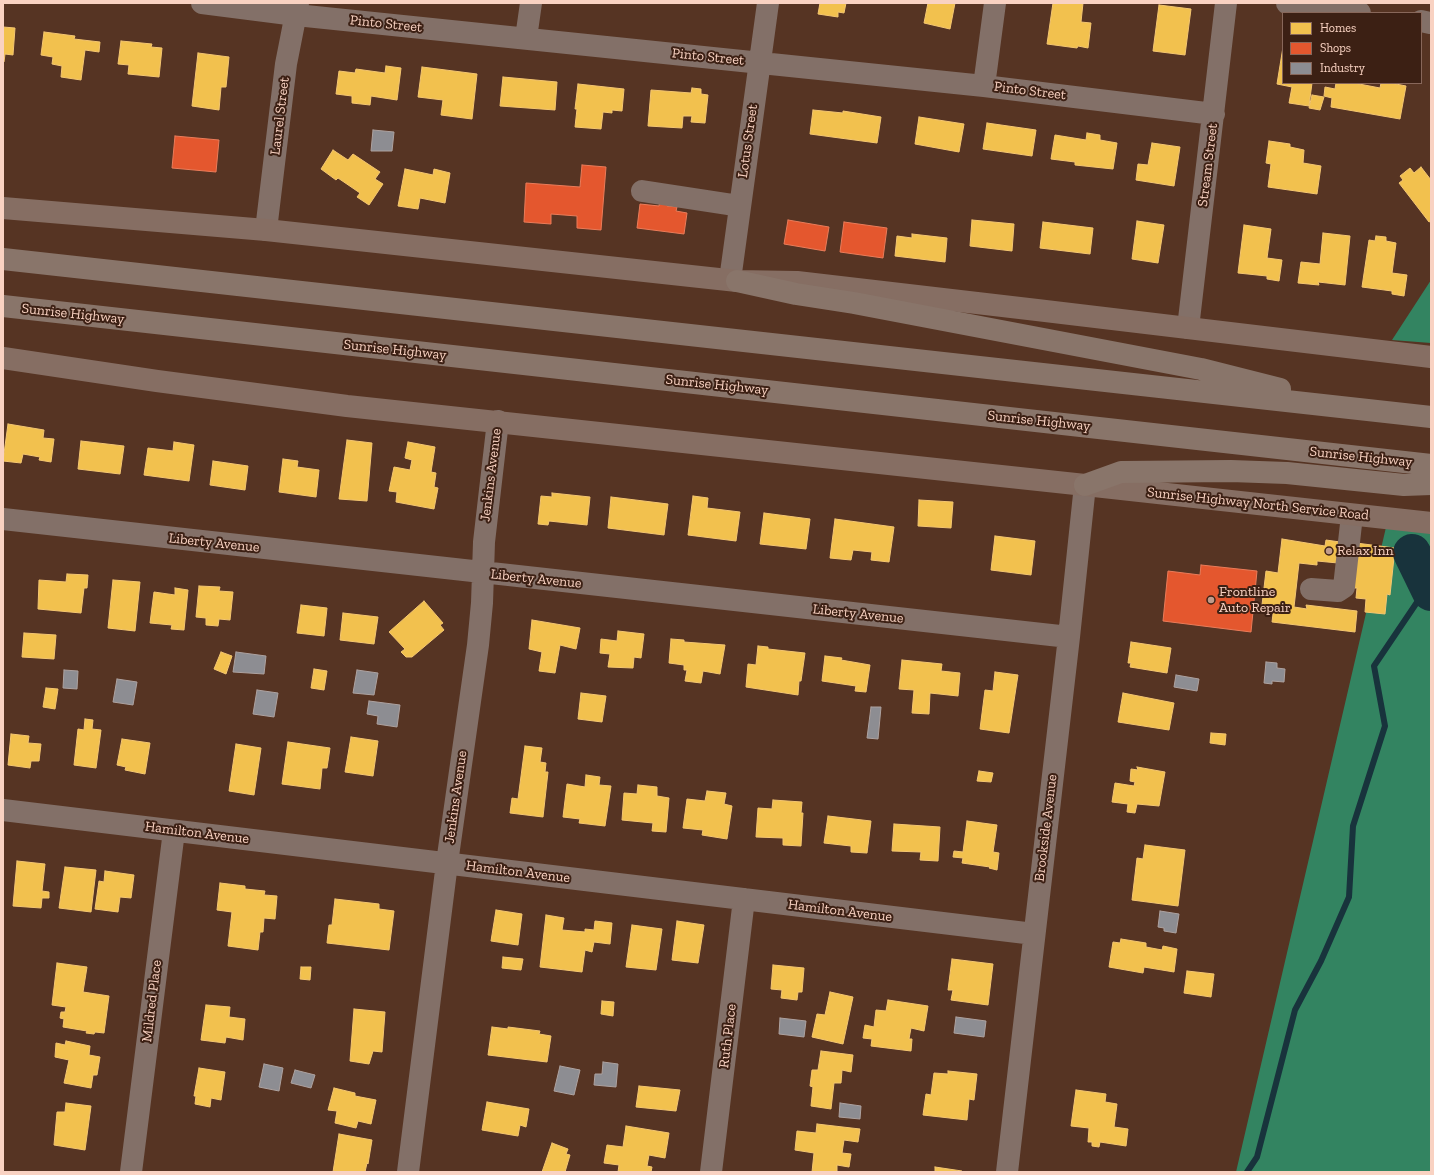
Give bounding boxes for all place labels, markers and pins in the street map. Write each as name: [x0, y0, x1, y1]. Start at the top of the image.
place label: Relax Inn: [1337, 543, 1393, 559]
marker: Relax Inn: [1324, 546, 1334, 556]
place label: Frontline Auto Repair: [1219, 584, 1291, 616]
marker: Frontline Auto Repair: [1206, 595, 1216, 605]

